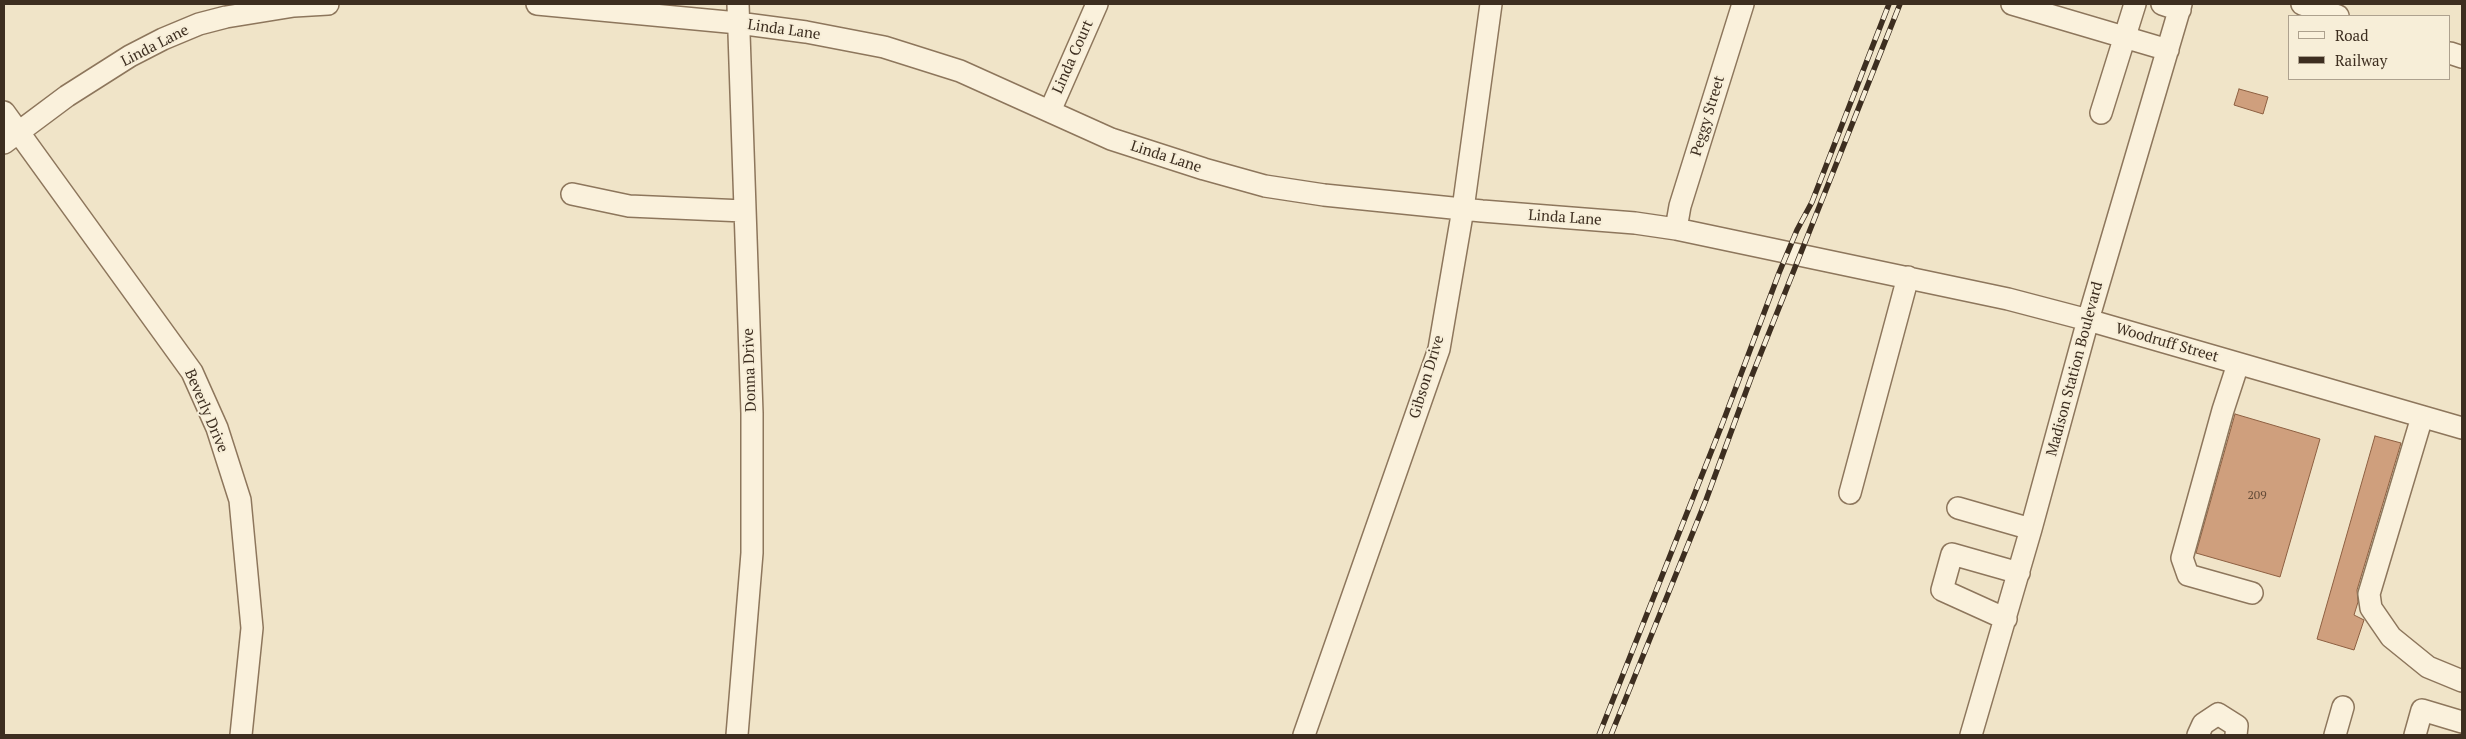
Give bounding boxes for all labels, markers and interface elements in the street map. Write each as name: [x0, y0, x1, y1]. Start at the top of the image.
legend: [2288, 15, 2451, 80]
street label: Linda Lane: [746, 16, 822, 44]
street label: Linda Court: [1049, 17, 1097, 97]
street label: Linda Lane: [118, 21, 192, 71]
text: Road: [2335, 25, 2368, 45]
text: Railway: [2335, 50, 2387, 70]
street label: Peggy Street: [1687, 74, 1729, 158]
street label: Linda Lane: [1128, 137, 1204, 177]
street label: Linda Lane: [1528, 206, 1602, 230]
street label: Madison Station Boulevard: [2043, 280, 2107, 458]
street label: Woodruff Street: [2113, 320, 2221, 366]
street label: Donna Drive: [740, 328, 760, 412]
street label: Gibson Drive: [1406, 333, 1448, 421]
street label: Beverly Drive: [180, 367, 232, 455]
house number: 209: [2247, 489, 2267, 503]

